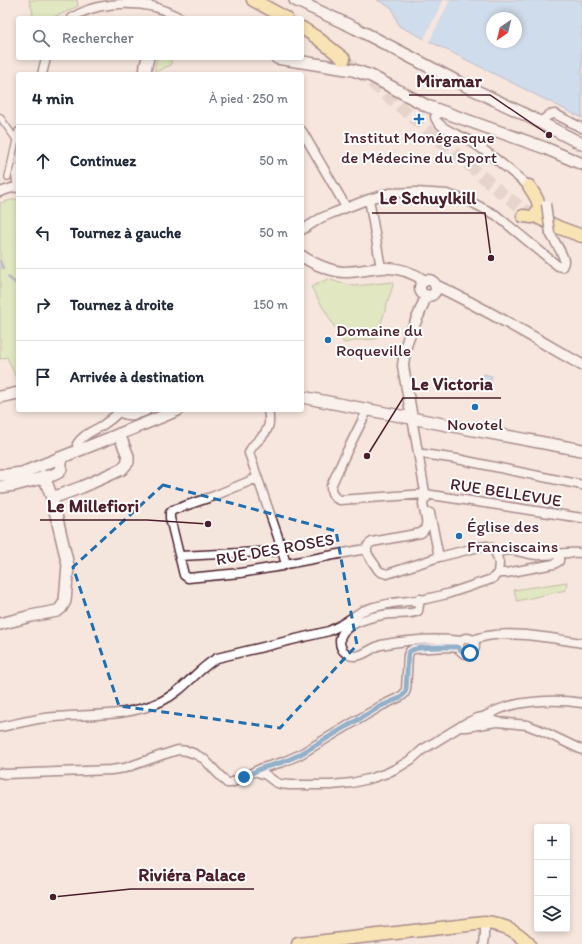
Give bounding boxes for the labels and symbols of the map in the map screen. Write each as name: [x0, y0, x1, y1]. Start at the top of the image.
north arrow: [486, 12, 522, 48]
callout: Miramar: [409, 65, 490, 95]
text: Miramar: [416, 70, 483, 92]
marker: Institut Monégasque de Médecine du Sport: [413, 113, 425, 125]
place label: Institut Monégasque de Médecine du Sport: [341, 127, 498, 167]
callout: Le Schuylkill: [372, 183, 485, 213]
text: Le Schuylkill: [380, 187, 477, 209]
place label: Domaine du Roqueville: [336, 320, 422, 360]
marker: Domaine du Roqueville: [323, 335, 333, 345]
callout: Le Victoria: [403, 368, 501, 398]
text: Le Victoria: [411, 373, 493, 395]
marker: Novotel: [470, 402, 480, 412]
place label: Novotel: [447, 414, 503, 434]
street label: RUE BELLEVUE: [449, 473, 563, 511]
callout: Le Millefiori: [40, 490, 147, 520]
text: Le Millefiori: [47, 495, 139, 517]
place label: Église des Franciscains: [467, 516, 558, 556]
street label: RUE DES ROSES: [214, 529, 336, 569]
marker: Église des Franciscains: [454, 531, 464, 541]
route start: [461, 644, 479, 662]
route end: [235, 768, 253, 786]
callout: Riviéra Palace: [131, 859, 254, 889]
text: Riviéra Palace: [138, 864, 246, 886]

